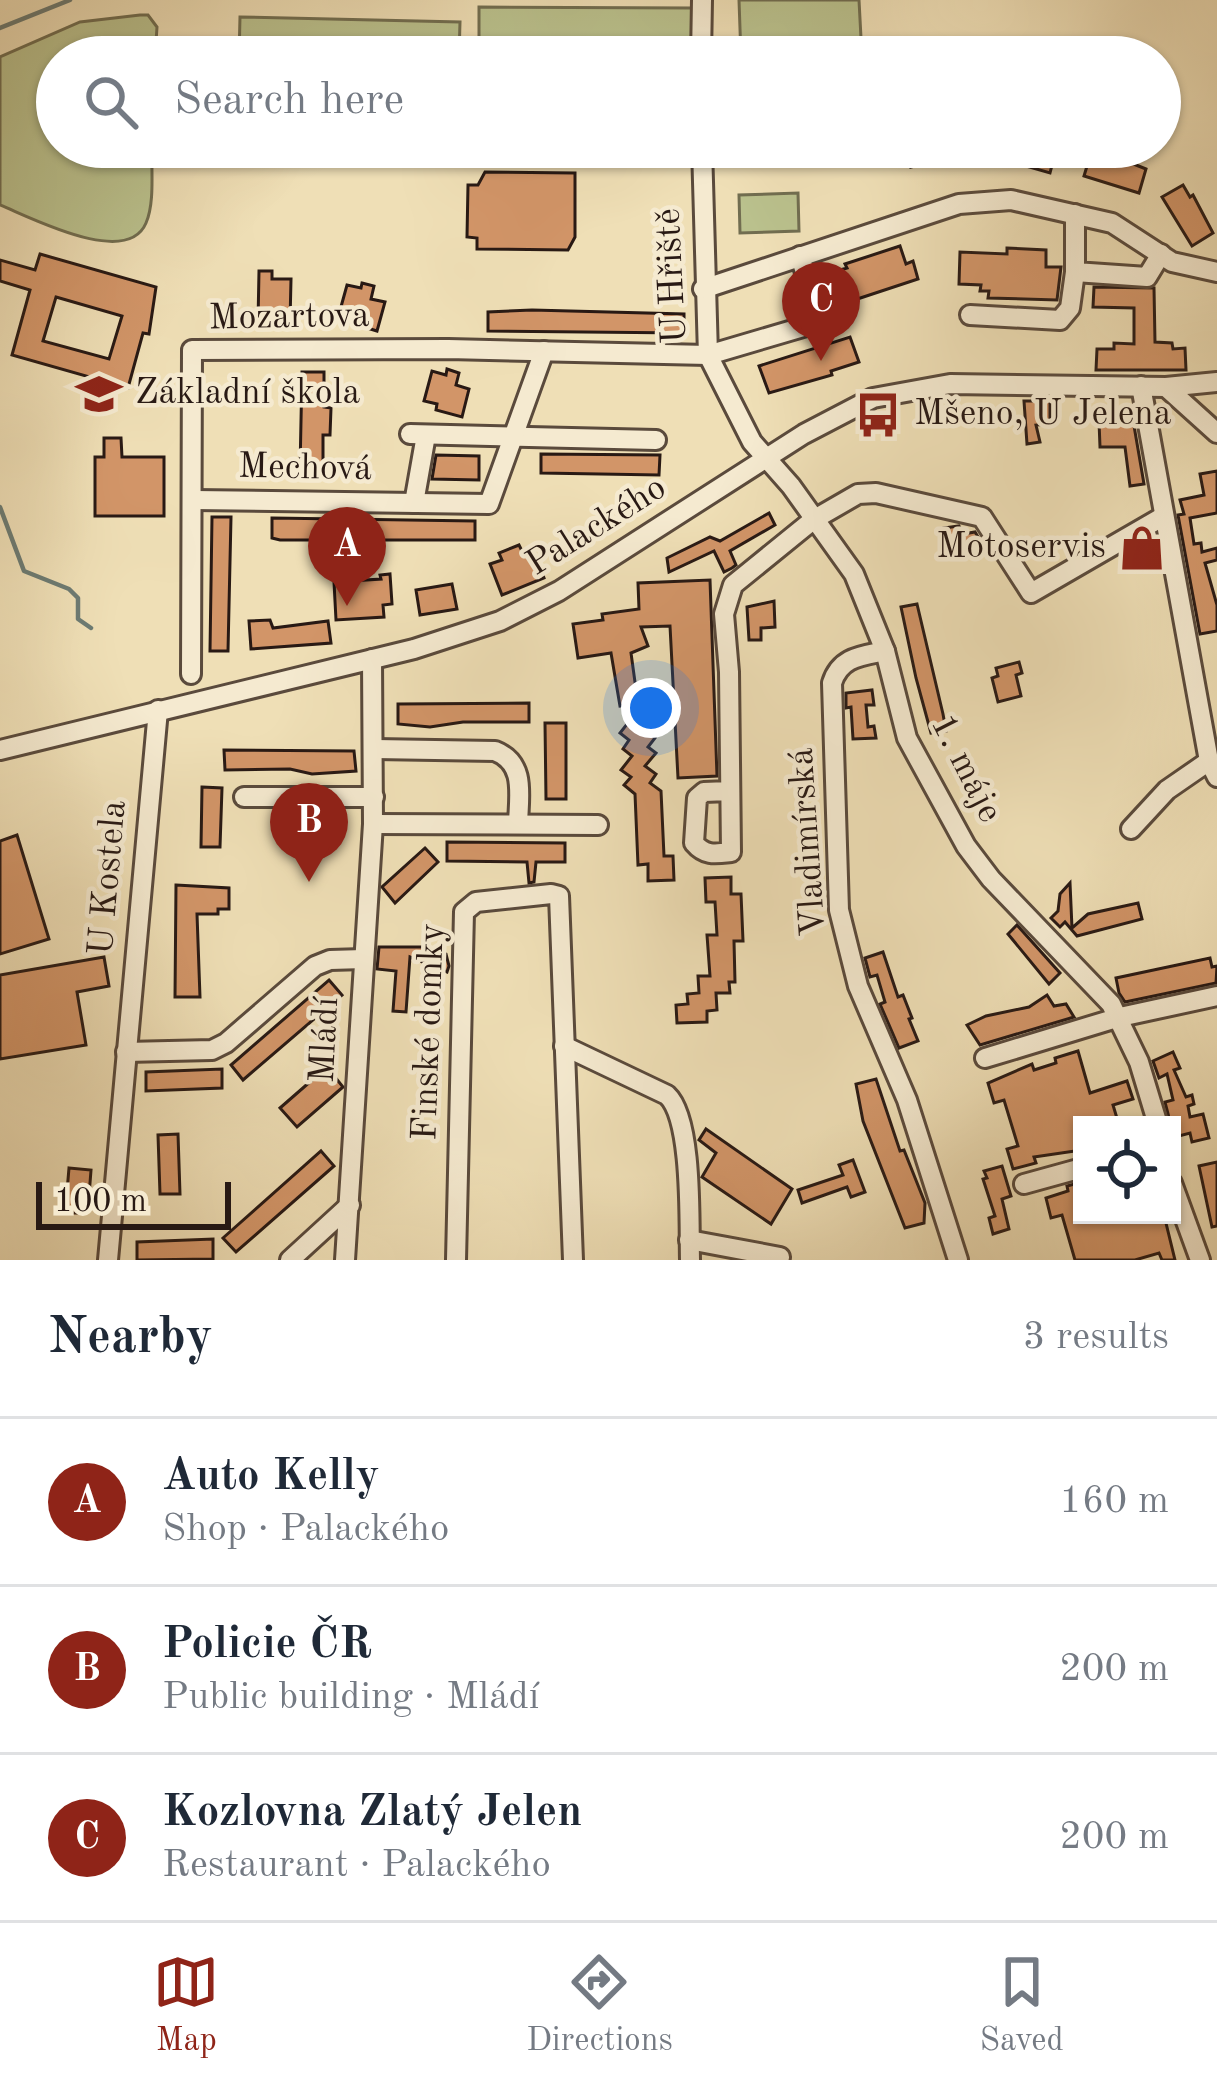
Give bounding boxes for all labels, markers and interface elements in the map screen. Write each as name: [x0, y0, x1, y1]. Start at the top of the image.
search box: [36, 36, 1181, 168]
icon: search: [78, 69, 144, 135]
text: Search here: [174, 79, 404, 124]
street label: U Hřiště: [651, 207, 695, 345]
pin: C: [782, 262, 860, 361]
street label: Mozartova: [208, 299, 370, 337]
school or university icon: Základní škola: [74, 369, 124, 419]
place label: Základní škola: [135, 376, 360, 412]
bus stop icon: Mšeno, U Jelena: [853, 390, 903, 440]
place label: Mšeno, U Jelena: [914, 397, 1172, 433]
street label: Mechová: [238, 450, 373, 488]
street label: Palackého: [521, 470, 673, 584]
pin: A: [308, 507, 386, 606]
shop icon: Motoservis: [1117, 523, 1167, 573]
place label: Motoservis: [936, 530, 1106, 566]
your location: [621, 678, 681, 738]
street label: 1. máje: [923, 709, 1007, 829]
street label: Vladimírská: [784, 746, 834, 938]
pin: B: [270, 783, 348, 882]
street label: U Kostela: [84, 799, 134, 957]
street label: Finské domky: [408, 923, 452, 1141]
street label: Mládí: [306, 996, 346, 1084]
map controls: [1073, 1116, 1181, 1224]
button: locate: [1073, 1116, 1181, 1224]
scale bar: [36, 1176, 231, 1229]
text: 100 m: [54, 1186, 147, 1219]
text: Nearby: [48, 1313, 213, 1364]
text: 3 results: [1023, 1318, 1169, 1357]
text: Auto Kelly: [162, 1455, 380, 1500]
text: A: [72, 1482, 102, 1521]
text: 160 m: [1059, 1482, 1169, 1521]
text: Shop · Palackého: [162, 1510, 449, 1549]
text: Policie ČR: [162, 1623, 372, 1668]
text: B: [73, 1650, 101, 1689]
text: 200 m: [1059, 1650, 1169, 1689]
text: Public building · Mládí: [162, 1678, 539, 1717]
text: Kozlovna Zlatý Jelen: [162, 1791, 582, 1836]
text: C: [74, 1818, 100, 1857]
text: 200 m: [1059, 1818, 1169, 1857]
text: Restaurant · Palackého: [162, 1846, 551, 1885]
tab: Map: [153, 1949, 219, 2062]
tab: Directions: [526, 1949, 673, 2062]
tab: Saved: [980, 1949, 1064, 2062]

